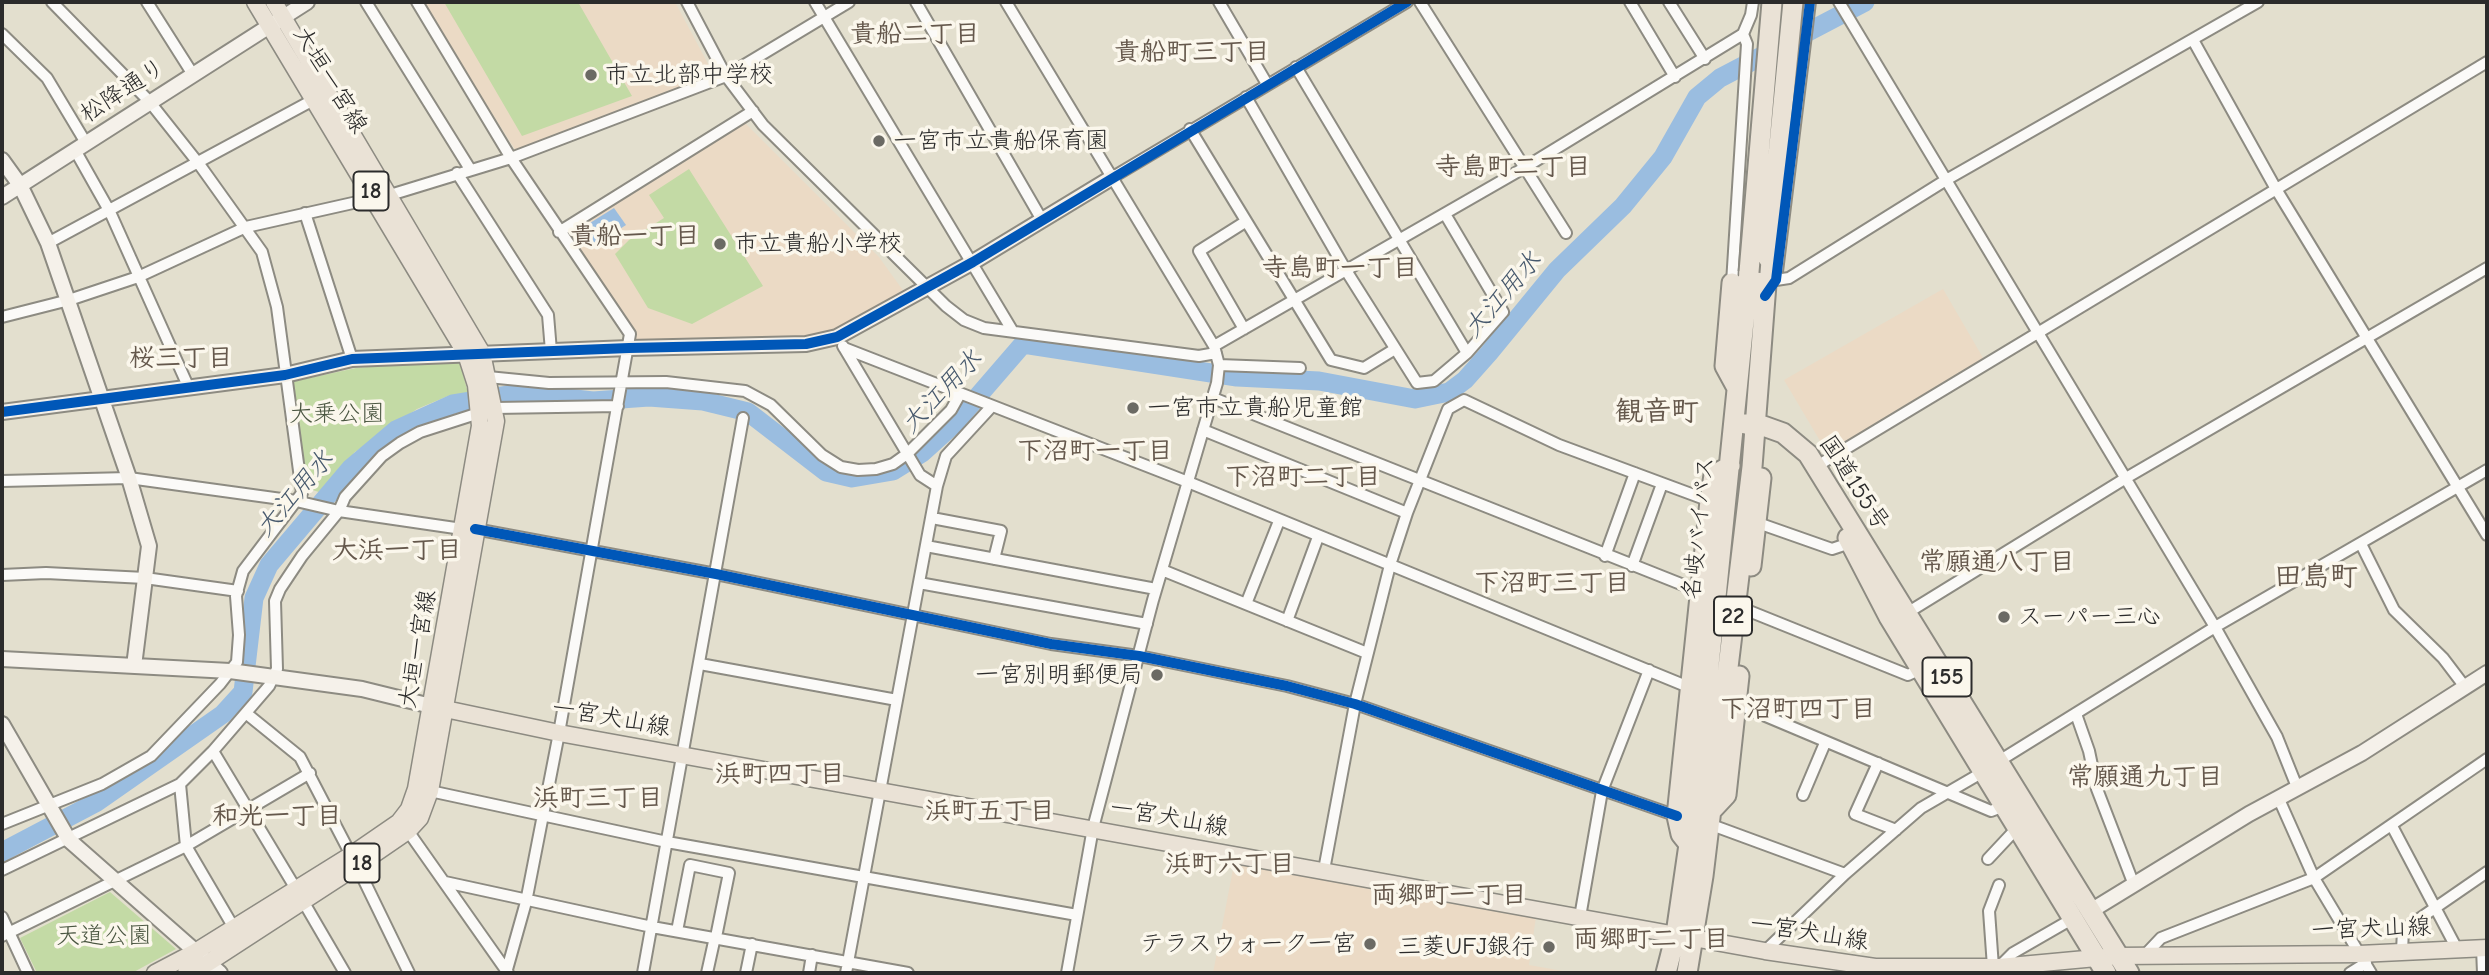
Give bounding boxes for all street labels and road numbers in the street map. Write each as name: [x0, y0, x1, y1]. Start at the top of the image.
street label: 大垣一宮線: [287, 21, 373, 139]
street label: 松降通り: [75, 53, 171, 129]
road number: 18: [354, 172, 388, 210]
street label: 国道155号: [1813, 430, 1895, 536]
street label: 名岐バイパス: [1677, 455, 1721, 601]
street label: 大垣一宮線: [393, 587, 443, 711]
road number: 22: [1714, 596, 1752, 636]
road number: 155: [1923, 657, 1972, 696]
street label: 一宮犬山線: [549, 693, 673, 743]
street label: 一宮犬山線: [1107, 793, 1231, 843]
road number: 18: [344, 844, 380, 883]
street label: 一宮犬山線: [1747, 909, 1871, 957]
street label: 一宮犬山線: [2311, 913, 2431, 945]

